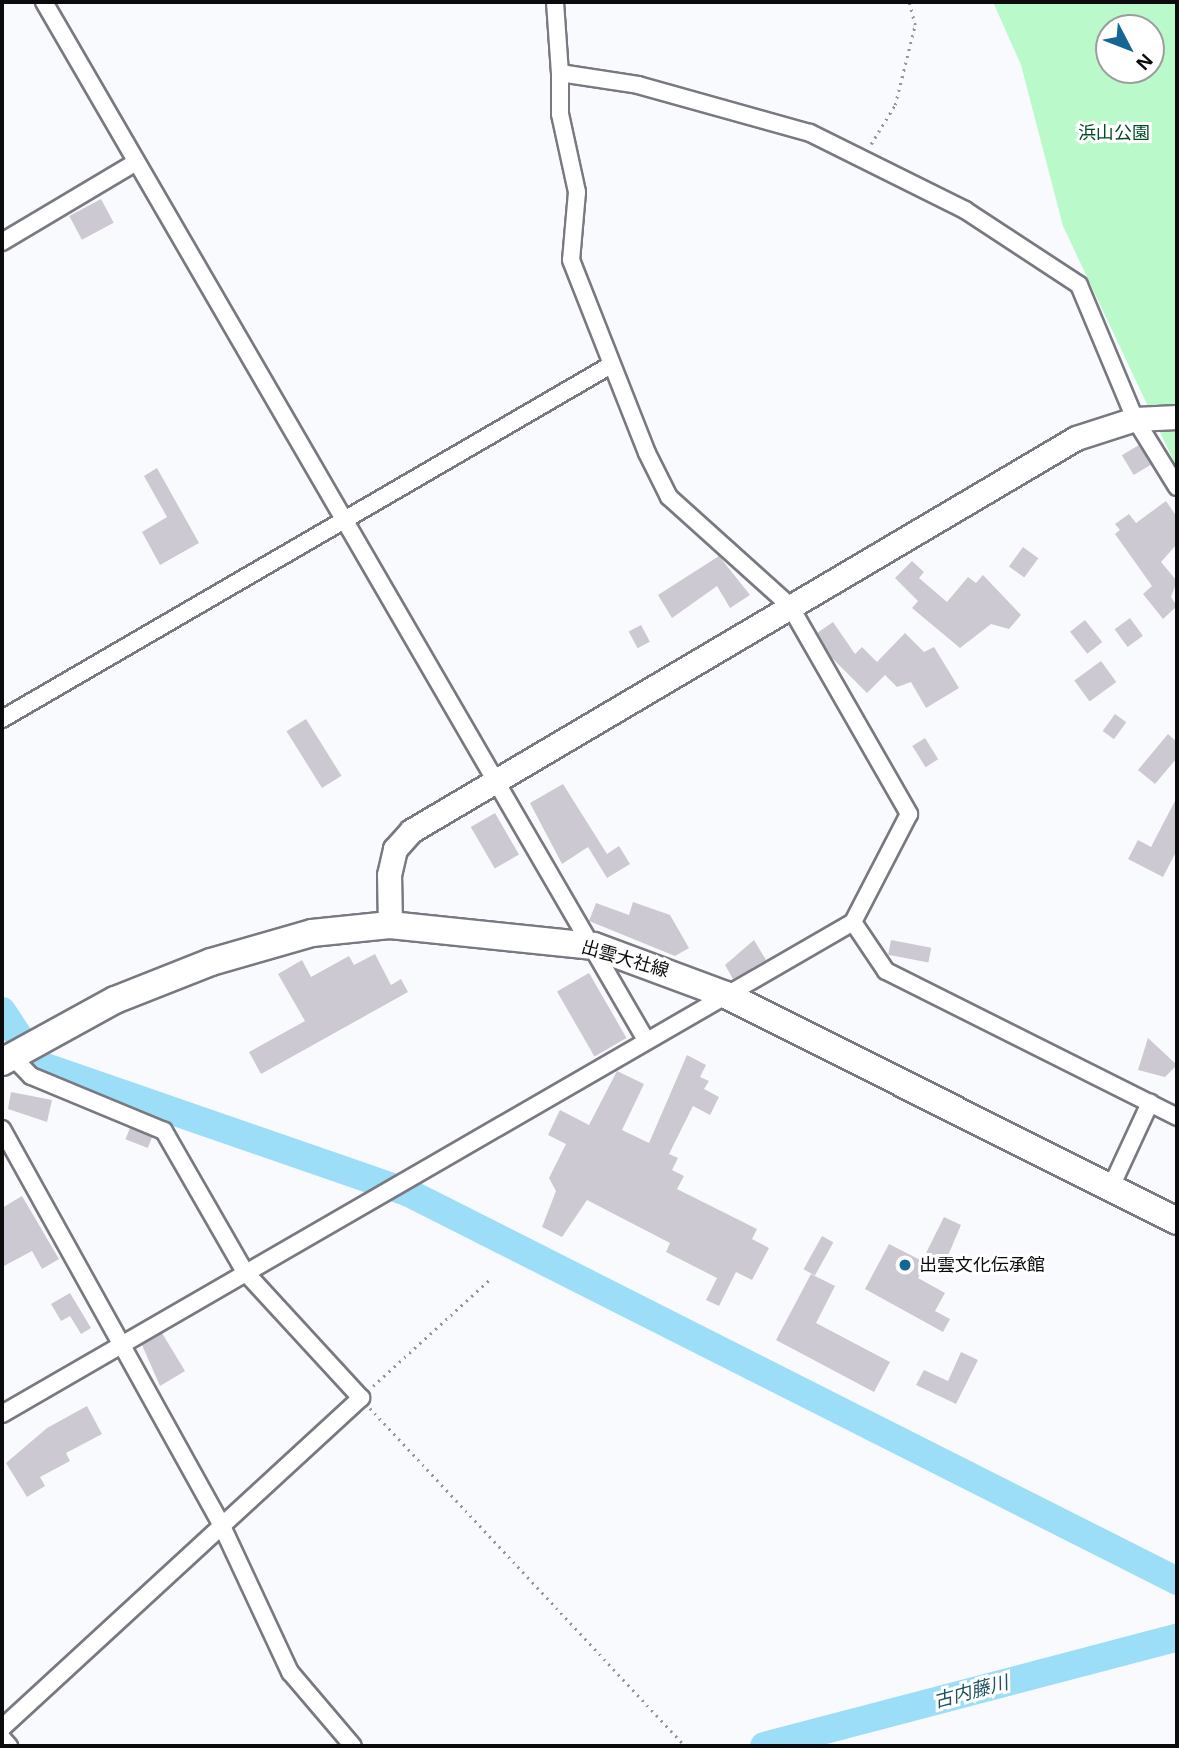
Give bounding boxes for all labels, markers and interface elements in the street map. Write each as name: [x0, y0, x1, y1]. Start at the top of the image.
north arrow: [1095, 14, 1165, 84]
text: N: [1132, 50, 1157, 74]
park label: 浜山公園: [1078, 122, 1150, 144]
street label: 出雲大社線: [579, 936, 671, 982]
place label: 出雲文化伝承館: [919, 1254, 1045, 1276]
marker: 出雲文化伝承館: [897, 1257, 913, 1273]
water label: 古内藤川: [931, 1671, 1011, 1713]

